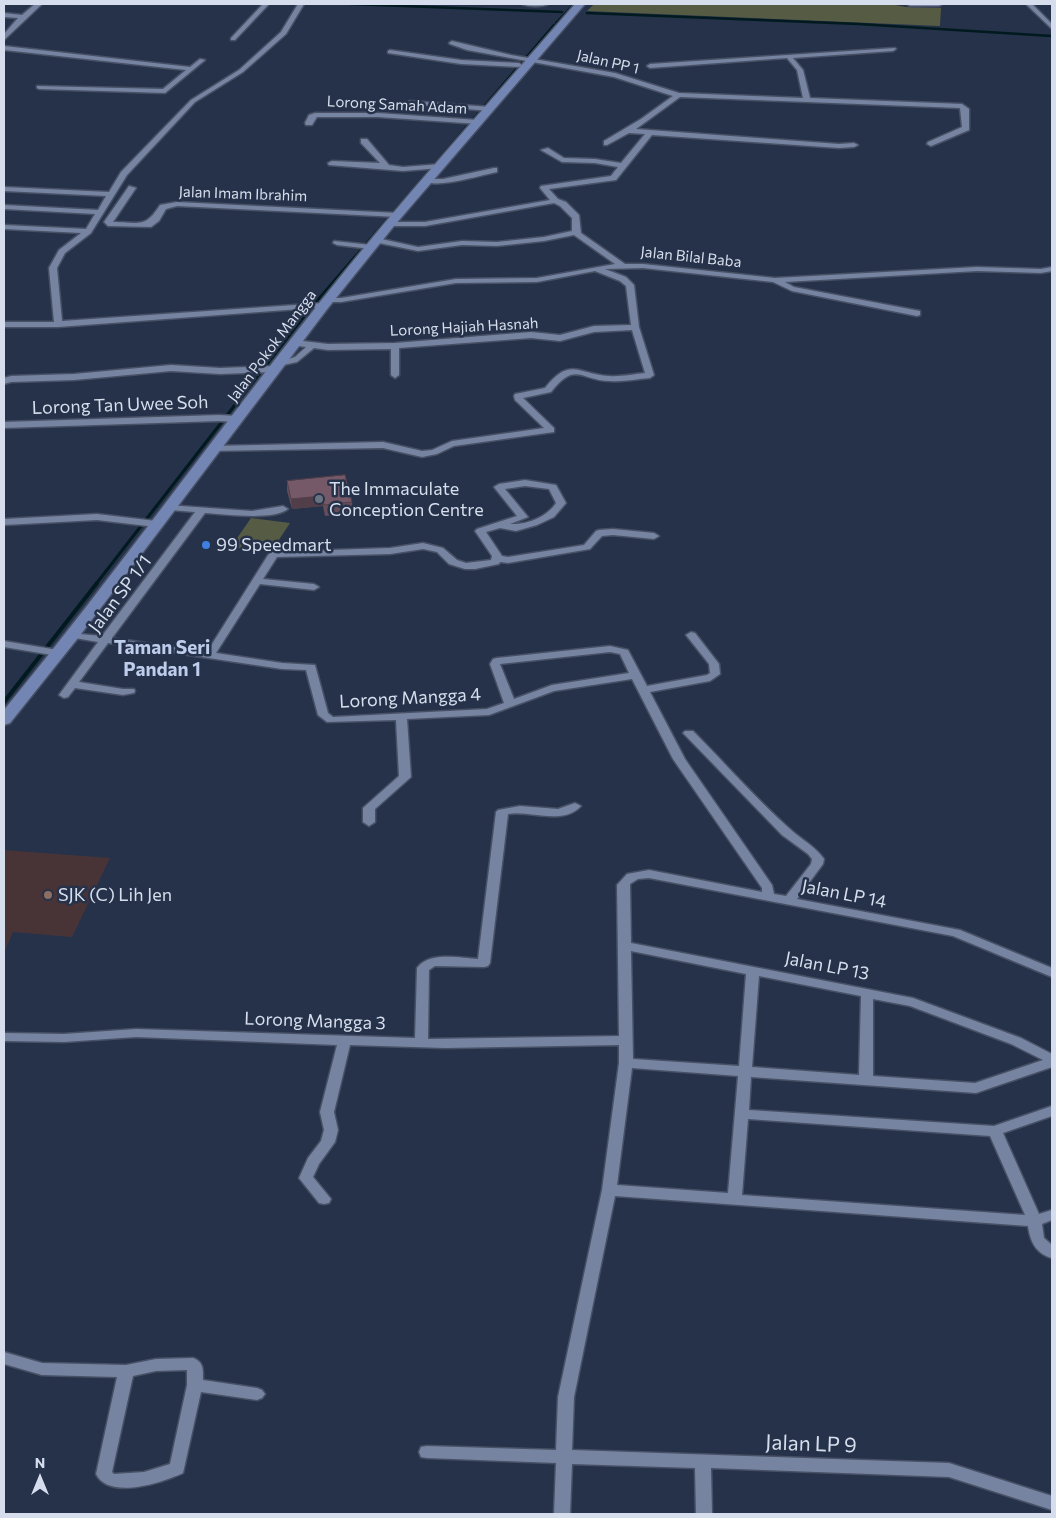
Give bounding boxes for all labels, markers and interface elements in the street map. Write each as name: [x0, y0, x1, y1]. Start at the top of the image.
street label: Jalan PP 1: [575, 46, 641, 78]
street label: Lorong Samah Adam: [326, 92, 468, 118]
street label: Jalan Imam Ibrahim: [178, 183, 308, 205]
street label: Jalan Bilal Baba: [640, 243, 742, 271]
street label: Jalan Pokok Mangga: [224, 286, 320, 406]
street label: Lorong Hajiah Hasnah: [389, 314, 539, 340]
street label: Lorong Tan Uwee Soh: [31, 391, 209, 419]
place label: The Immaculate Conception Centre: [329, 478, 484, 520]
marker: The Immaculate Conception Centre: [313, 493, 325, 505]
place label: 99 Speedmart: [216, 534, 332, 556]
marker: 99 Speedmart: [200, 539, 212, 551]
street label: Jalan SP 1/1: [84, 551, 156, 637]
district label: Taman Seri Pandan 1: [114, 637, 210, 681]
street label: Lorong Mangga 4: [339, 683, 481, 713]
street label: Jalan LP 14: [800, 875, 888, 913]
place label: SJK (C) Lih Jen: [58, 884, 172, 906]
marker: SJK (C) Lih Jen: [42, 889, 54, 901]
street label: Jalan LP 13: [783, 947, 871, 985]
street label: Lorong Mangga 3: [244, 1008, 386, 1034]
street label: Jalan LP 9: [765, 1430, 857, 1458]
north arrow: [15, 1453, 65, 1503]
text: N: [35, 1454, 45, 1471]

